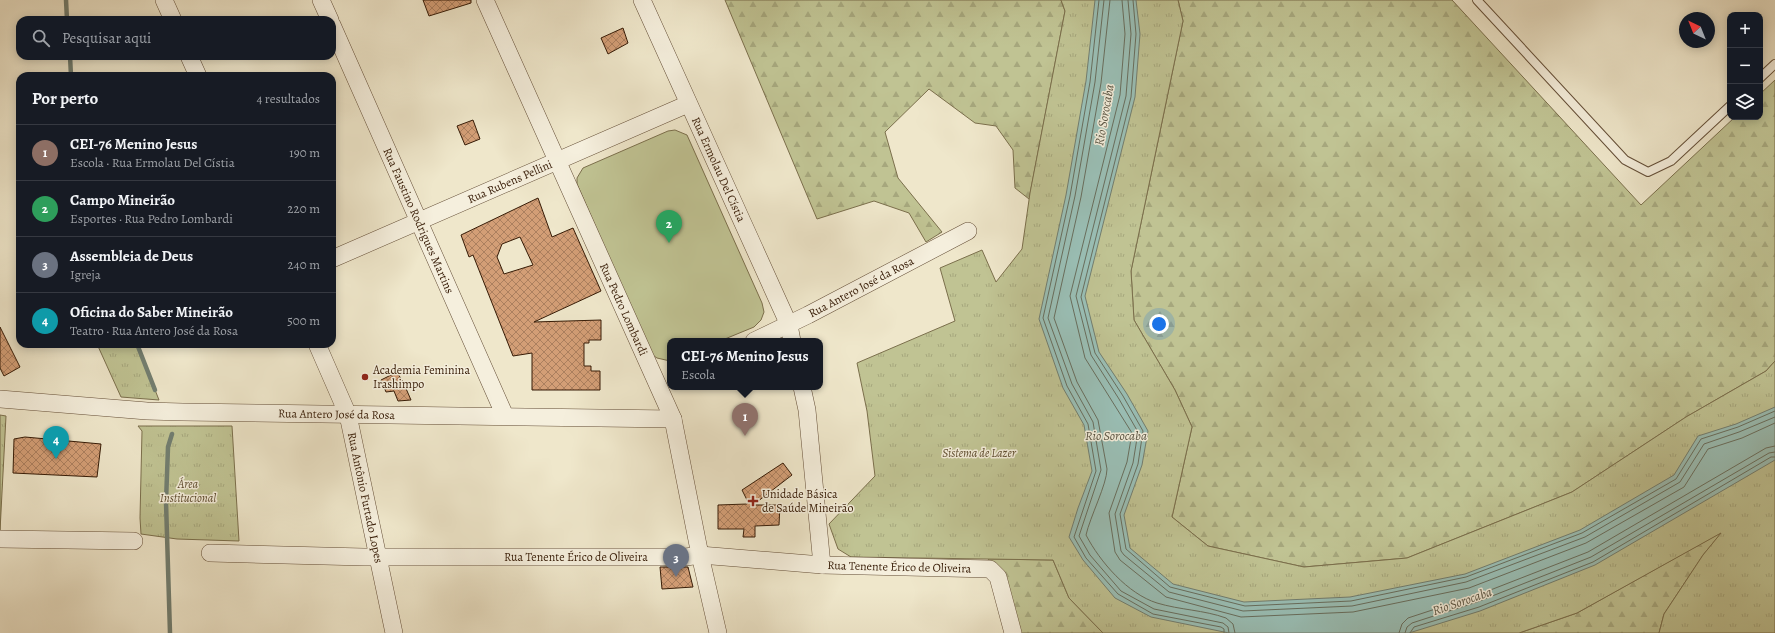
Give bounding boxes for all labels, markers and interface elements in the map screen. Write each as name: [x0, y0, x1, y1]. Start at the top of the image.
north arrow: [1679, 12, 1715, 48]
map controls: [1727, 12, 1763, 120]
button: +: [1727, 12, 1763, 48]
search box: [16, 16, 336, 60]
icon: search: [30, 27, 52, 49]
text: Pesquisar aqui: [62, 28, 151, 48]
button: −: [1727, 48, 1763, 84]
water label: Rio Sorocaba: [1090, 83, 1118, 147]
button: layers: [1727, 84, 1763, 120]
text: Por perto: [32, 87, 98, 110]
text: 4 resultados: [256, 90, 320, 107]
street label: Rua Ermolau Del Cístia: [688, 114, 750, 225]
text: CEI-76 Menino Jesus: [70, 134, 197, 154]
text: 1: [43, 144, 47, 161]
text: 190 m: [289, 144, 320, 161]
street label: Rua Faustino Rodrigues Martins: [379, 145, 458, 296]
text: Escola · Rua Ermolau Del Cístia: [70, 154, 235, 171]
street label: Rua Rubens Pellini: [465, 156, 555, 207]
text: Campo Mineirão: [70, 190, 175, 210]
text: 2: [42, 200, 48, 217]
text: 220 m: [287, 200, 320, 217]
text: Esportes · Rua Pedro Lombardi: [70, 210, 233, 227]
pin: 2: [656, 210, 682, 243]
text: Assembleia de Deus: [70, 246, 193, 266]
street label: Rua Antero José da Rosa: [806, 253, 917, 321]
text: 3: [42, 256, 48, 273]
text: 240 m: [288, 256, 320, 273]
street label: Rua Pedro Lombardi: [596, 260, 652, 358]
text: Igreja: [70, 266, 101, 283]
text: Oficina do Saber Mineirão: [70, 302, 233, 322]
text: 4: [42, 312, 48, 329]
text: 500 m: [287, 312, 320, 329]
your location: [1149, 314, 1169, 334]
text: Teatro · Rua Antero José da Rosa: [70, 322, 238, 339]
popup: [667, 338, 823, 390]
text: CEI-76 Menino Jesus: [681, 346, 809, 366]
place label: Academia Feminina Irashimpo: [372, 362, 470, 392]
text: Escola: [681, 366, 715, 383]
marker: Academia Feminina Irashimpo: [360, 372, 370, 382]
pin: 1: [732, 403, 758, 436]
street label: Rua Antero José da Rosa: [278, 405, 395, 423]
pin: 4: [43, 426, 69, 459]
water label: Rio Sorocaba: [1085, 427, 1147, 444]
street label: Rua Antônio Furtado Lopes: [344, 431, 387, 565]
park label: Sistema de Lazer: [942, 445, 1017, 461]
park label: Área Institucional: [160, 476, 216, 506]
place label: Unidade Básica de Saúde Mineirão: [762, 486, 853, 516]
marker: Unidade Básica de Saúde Mineirão: [747, 495, 759, 507]
pin: 3: [663, 544, 689, 577]
street label: Rua Tenente Érico de Oliveira: [504, 549, 648, 565]
street label: Rua Tenente Érico de Oliveira: [827, 557, 972, 577]
water label: Rio Sorocaba: [1430, 583, 1494, 619]

